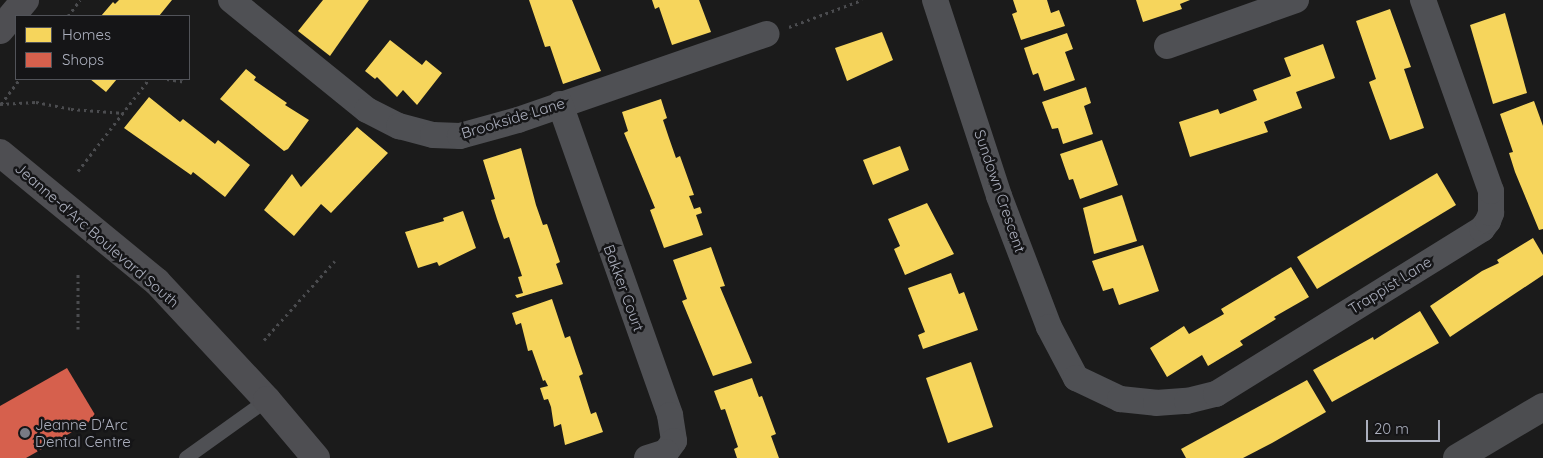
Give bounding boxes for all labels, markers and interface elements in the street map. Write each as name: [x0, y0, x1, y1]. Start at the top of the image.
legend: [15, 15, 190, 80]
text: Homes: [62, 25, 111, 44]
text: Shops: [62, 50, 104, 69]
street label: Brookside Lane: [459, 94, 567, 142]
street label: Sundown Crescent: [971, 127, 1029, 255]
street label: Jeanne-d'Arc Boulevard South: [11, 159, 183, 311]
street label: Bakker Court: [600, 242, 648, 334]
street label: Trappist Lane: [1345, 252, 1435, 318]
scale bar: [1368, 410, 1442, 442]
place label: Jeanne D'Arc Dental Centre: [35, 415, 131, 450]
text: 20 m: [1374, 419, 1409, 438]
marker: Jeanne D'Arc Dental Centre: [19, 427, 31, 439]

